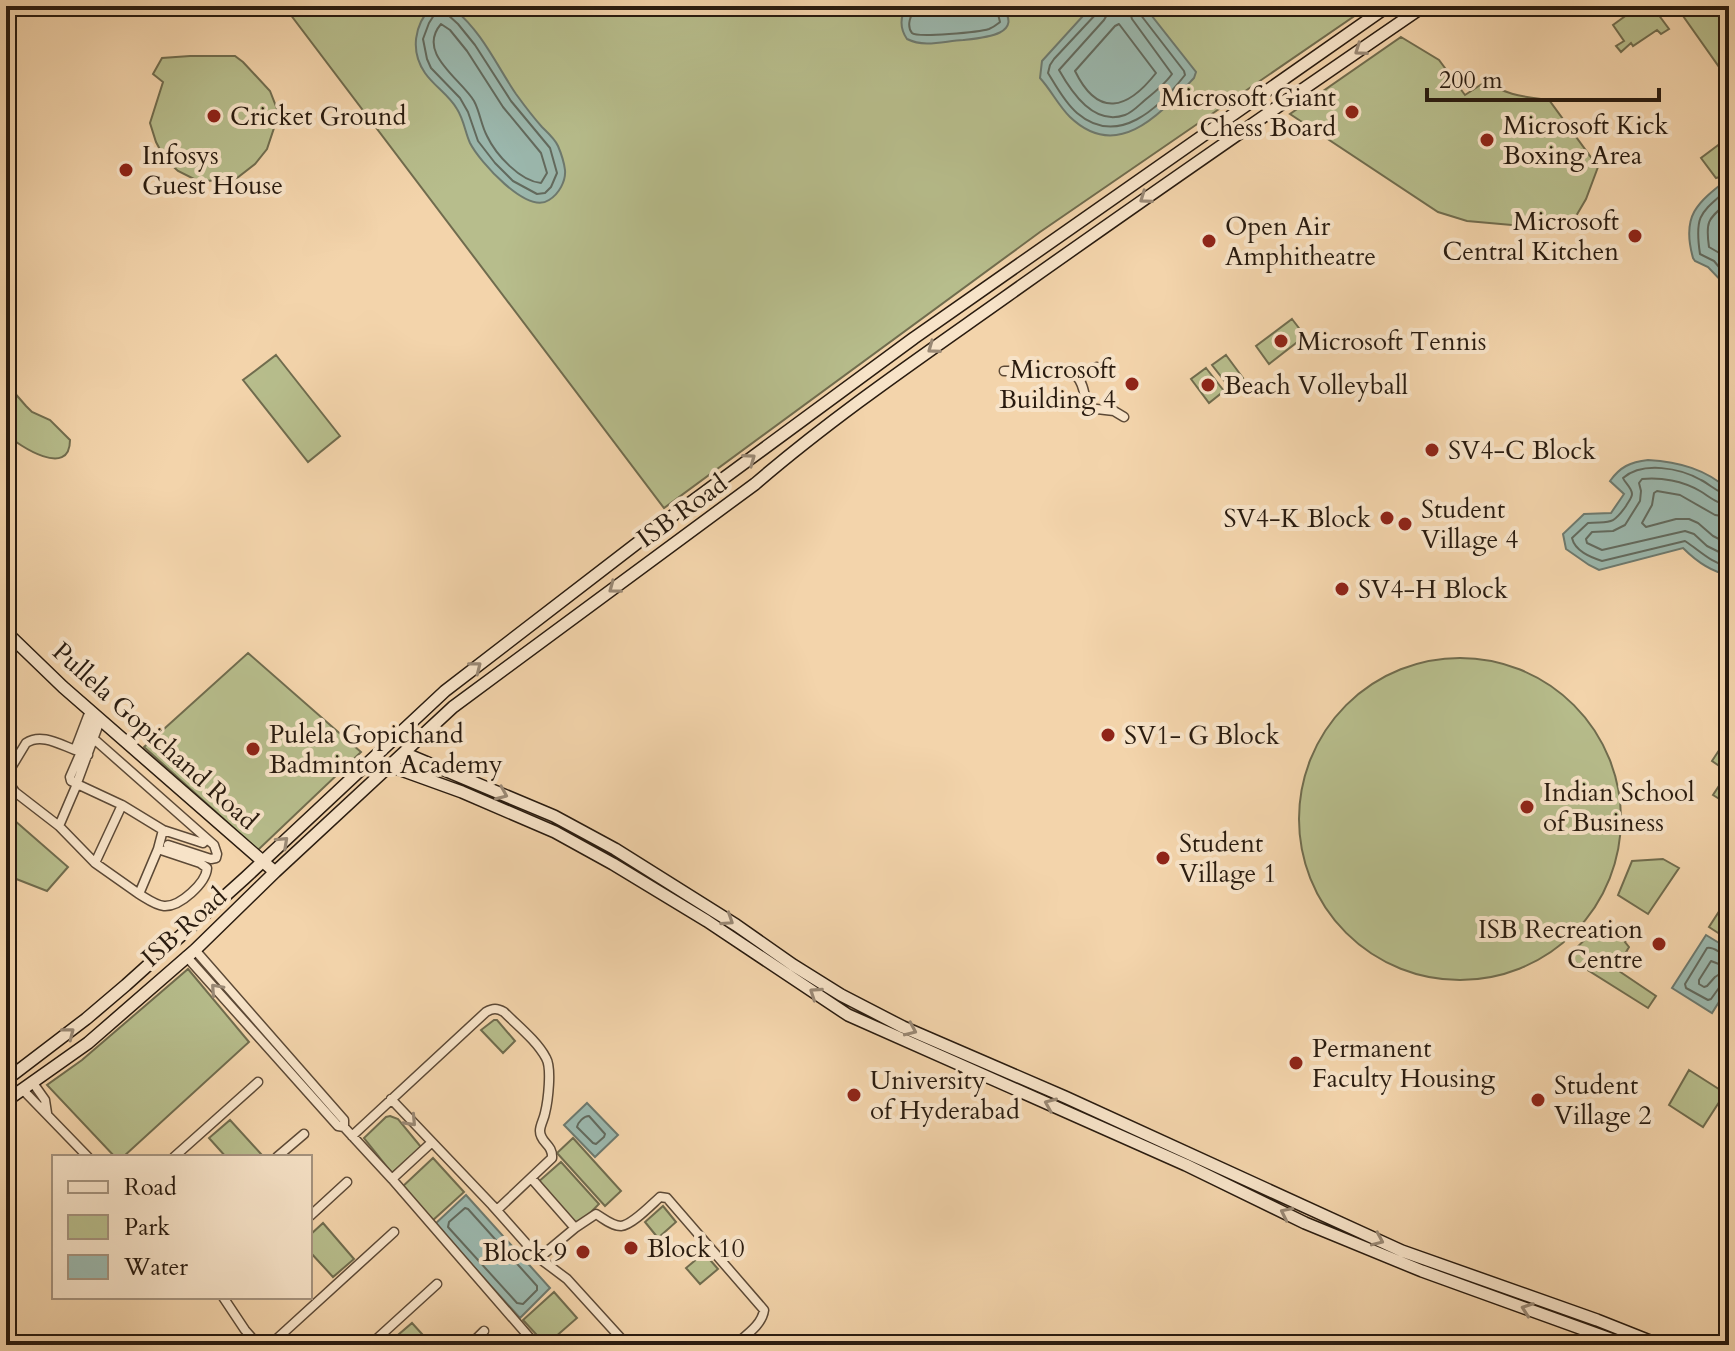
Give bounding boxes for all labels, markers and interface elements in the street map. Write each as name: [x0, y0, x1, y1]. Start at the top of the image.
one-way arrow: [1354, 40, 1368, 55]
scale bar: [1427, 52, 1659, 102]
text: 200 m: [1439, 64, 1503, 97]
place label: Microsoft Giant Chess Board: [1161, 80, 1336, 145]
place label: Cricket Ground: [230, 99, 407, 134]
marker: Microsoft Giant Chess Board: [1343, 103, 1361, 121]
marker: Cricket Ground: [205, 107, 223, 125]
place label: Microsoft Kick Boxing Area: [1503, 108, 1669, 173]
marker: Microsoft Kick Boxing Area: [1478, 131, 1496, 149]
place label: Infosys Guest House: [142, 138, 283, 203]
marker: Infosys Guest House: [117, 161, 135, 179]
one-way arrow: [1140, 188, 1154, 203]
place label: Microsoft Central Kitchen: [1442, 204, 1619, 269]
place label: Open Air Amphitheatre: [1225, 209, 1376, 274]
marker: Microsoft Central Kitchen: [1626, 227, 1644, 245]
marker: Open Air Amphitheatre: [1200, 232, 1218, 250]
place label: Microsoft Tennis: [1297, 324, 1487, 359]
marker: Microsoft Tennis: [1272, 332, 1290, 350]
one-way arrow: [928, 338, 942, 353]
place label: Microsoft Building 4: [999, 352, 1116, 417]
place label: Beach Volleyball: [1224, 368, 1409, 403]
marker: Microsoft Building 4: [1123, 375, 1141, 393]
marker: Beach Volleyball: [1199, 376, 1217, 394]
place label: SV4-C Block: [1448, 433, 1596, 468]
marker: SV4-C Block: [1423, 441, 1441, 459]
one-way arrow: [741, 454, 755, 468]
street label: ISB Road: [630, 466, 734, 556]
place label: Student Village 4: [1421, 492, 1519, 557]
place label: SV4-K Block: [1224, 501, 1371, 536]
marker: SV4-K Block: [1378, 509, 1396, 527]
marker: Student Village 4: [1396, 515, 1414, 533]
place label: SV4-H Block: [1358, 572, 1508, 607]
one-way arrow: [608, 579, 622, 593]
marker: SV4-H Block: [1333, 580, 1351, 598]
street label: Pullela Gopichand Road: [45, 634, 265, 838]
one-way arrow: [467, 663, 482, 677]
place label: Pulela Gopichand Badminton Academy: [269, 717, 503, 782]
place label: SV1- G Block: [1124, 718, 1280, 753]
marker: SV1- G Block: [1099, 726, 1117, 744]
marker: Pulela Gopichand Badminton Academy: [244, 740, 262, 758]
place label: Indian School of Business: [1543, 775, 1695, 840]
one-way arrow: [493, 784, 508, 800]
marker: Indian School of Business: [1518, 798, 1536, 816]
place label: Student Village 1: [1179, 826, 1277, 891]
one-way arrow: [274, 837, 289, 851]
marker: Student Village 1: [1154, 849, 1172, 867]
street label: ISB Road: [134, 879, 234, 975]
one-way arrow: [719, 911, 734, 926]
place label: ISB Recreation Centre: [1478, 912, 1643, 977]
marker: ISB Recreation Centre: [1650, 935, 1668, 953]
one-way arrow: [211, 984, 226, 999]
one-way arrow: [809, 988, 824, 1003]
one-way arrow: [903, 1020, 917, 1036]
one-way arrow: [60, 1029, 75, 1043]
place label: Permanent Faculty Housing: [1312, 1031, 1496, 1096]
marker: Permanent Faculty Housing: [1287, 1054, 1305, 1072]
place label: University of Hyderabad: [870, 1063, 1020, 1128]
place label: Student Village 2: [1554, 1068, 1652, 1133]
marker: University of Hyderabad: [845, 1086, 863, 1104]
marker: Student Village 2: [1529, 1091, 1547, 1109]
one-way arrow: [1044, 1097, 1058, 1113]
one-way arrow: [402, 1112, 417, 1126]
legend: [52, 1155, 312, 1299]
text: Road: [124, 1171, 177, 1204]
one-way arrow: [1279, 1208, 1294, 1223]
text: Park: [124, 1211, 170, 1244]
one-way arrow: [1370, 1230, 1384, 1246]
place label: Block 10: [647, 1231, 745, 1266]
place label: Block 9: [483, 1235, 567, 1270]
marker: Block 10: [622, 1239, 640, 1257]
marker: Block 9: [574, 1243, 592, 1261]
text: Water: [123, 1251, 188, 1284]
one-way arrow: [1521, 1303, 1535, 1319]

